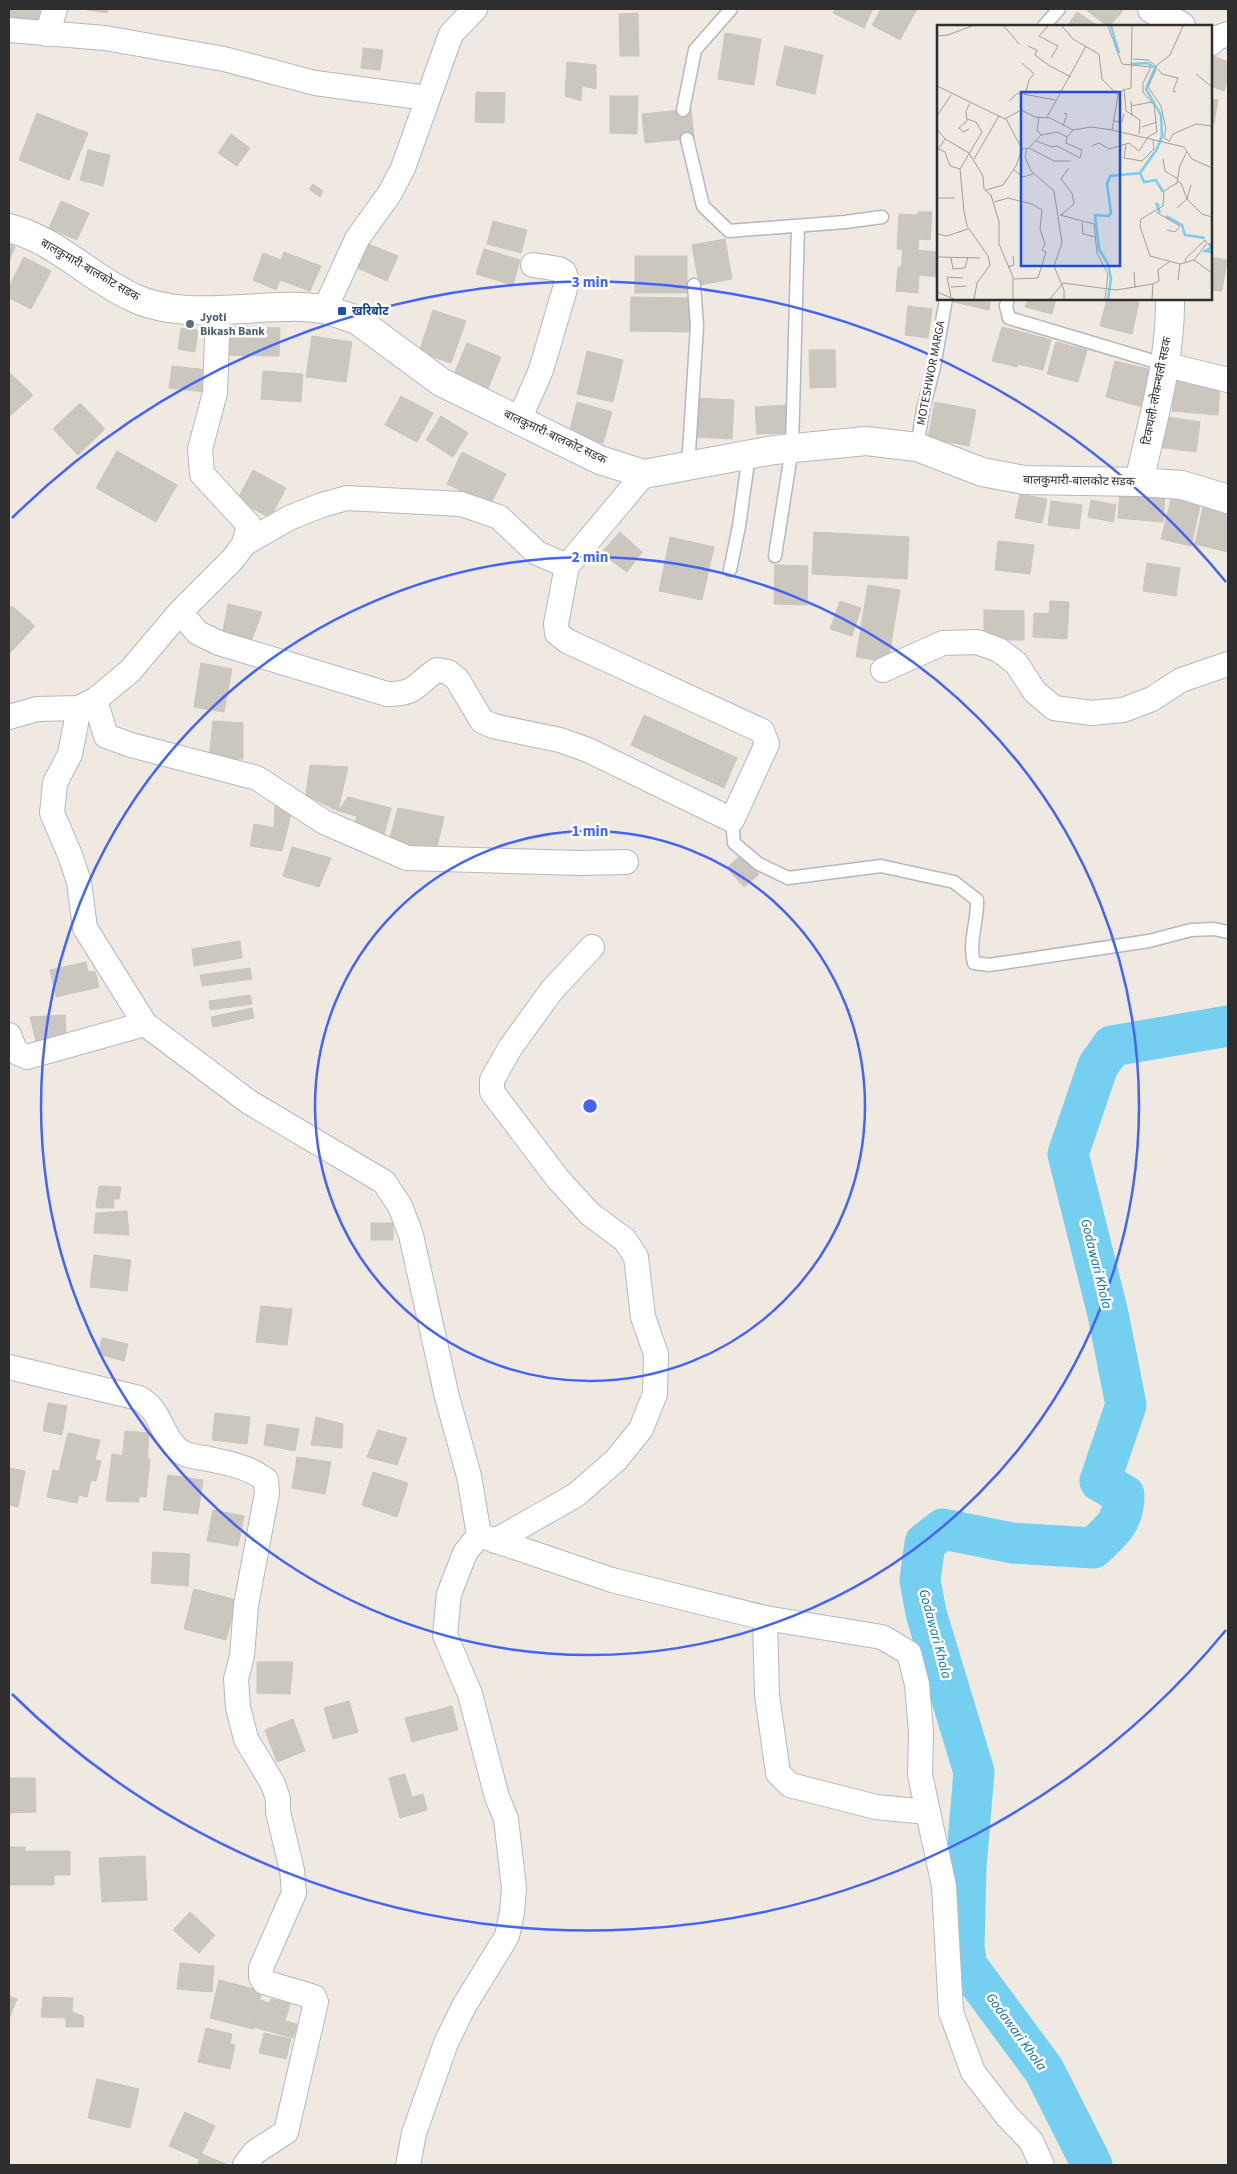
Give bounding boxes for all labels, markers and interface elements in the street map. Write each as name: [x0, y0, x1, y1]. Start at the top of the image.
inset map: [937, 25, 1212, 300]
street label: बालकुमारी-बालकोट सडक: [37, 235, 143, 306]
text: 3 min: [572, 272, 608, 293]
place label: खरिबोट: [352, 303, 389, 320]
marker: खरिबोट: [336, 305, 348, 317]
place label: Jyoti Bikash Bank: [200, 309, 265, 340]
marker: Jyoti Bikash Bank: [184, 318, 196, 330]
street label: MOTESHWOR MARGA: [913, 319, 950, 427]
street label: टिकथली-लोकन्थली सडक: [1138, 335, 1176, 446]
street label: बालकुमारी-बालकोट सडक: [501, 406, 610, 469]
street label: बालकुमारी-बालकोट सडक: [1023, 472, 1136, 490]
text: 2 min: [572, 547, 608, 568]
text: 1 min: [572, 821, 608, 842]
centre of rings: [581, 1097, 599, 1115]
water label: Godawari Khola: [1075, 1217, 1117, 1312]
water label: Godawari Khola: [913, 1587, 957, 1681]
water label: Godawari Khola: [981, 1989, 1051, 2075]

